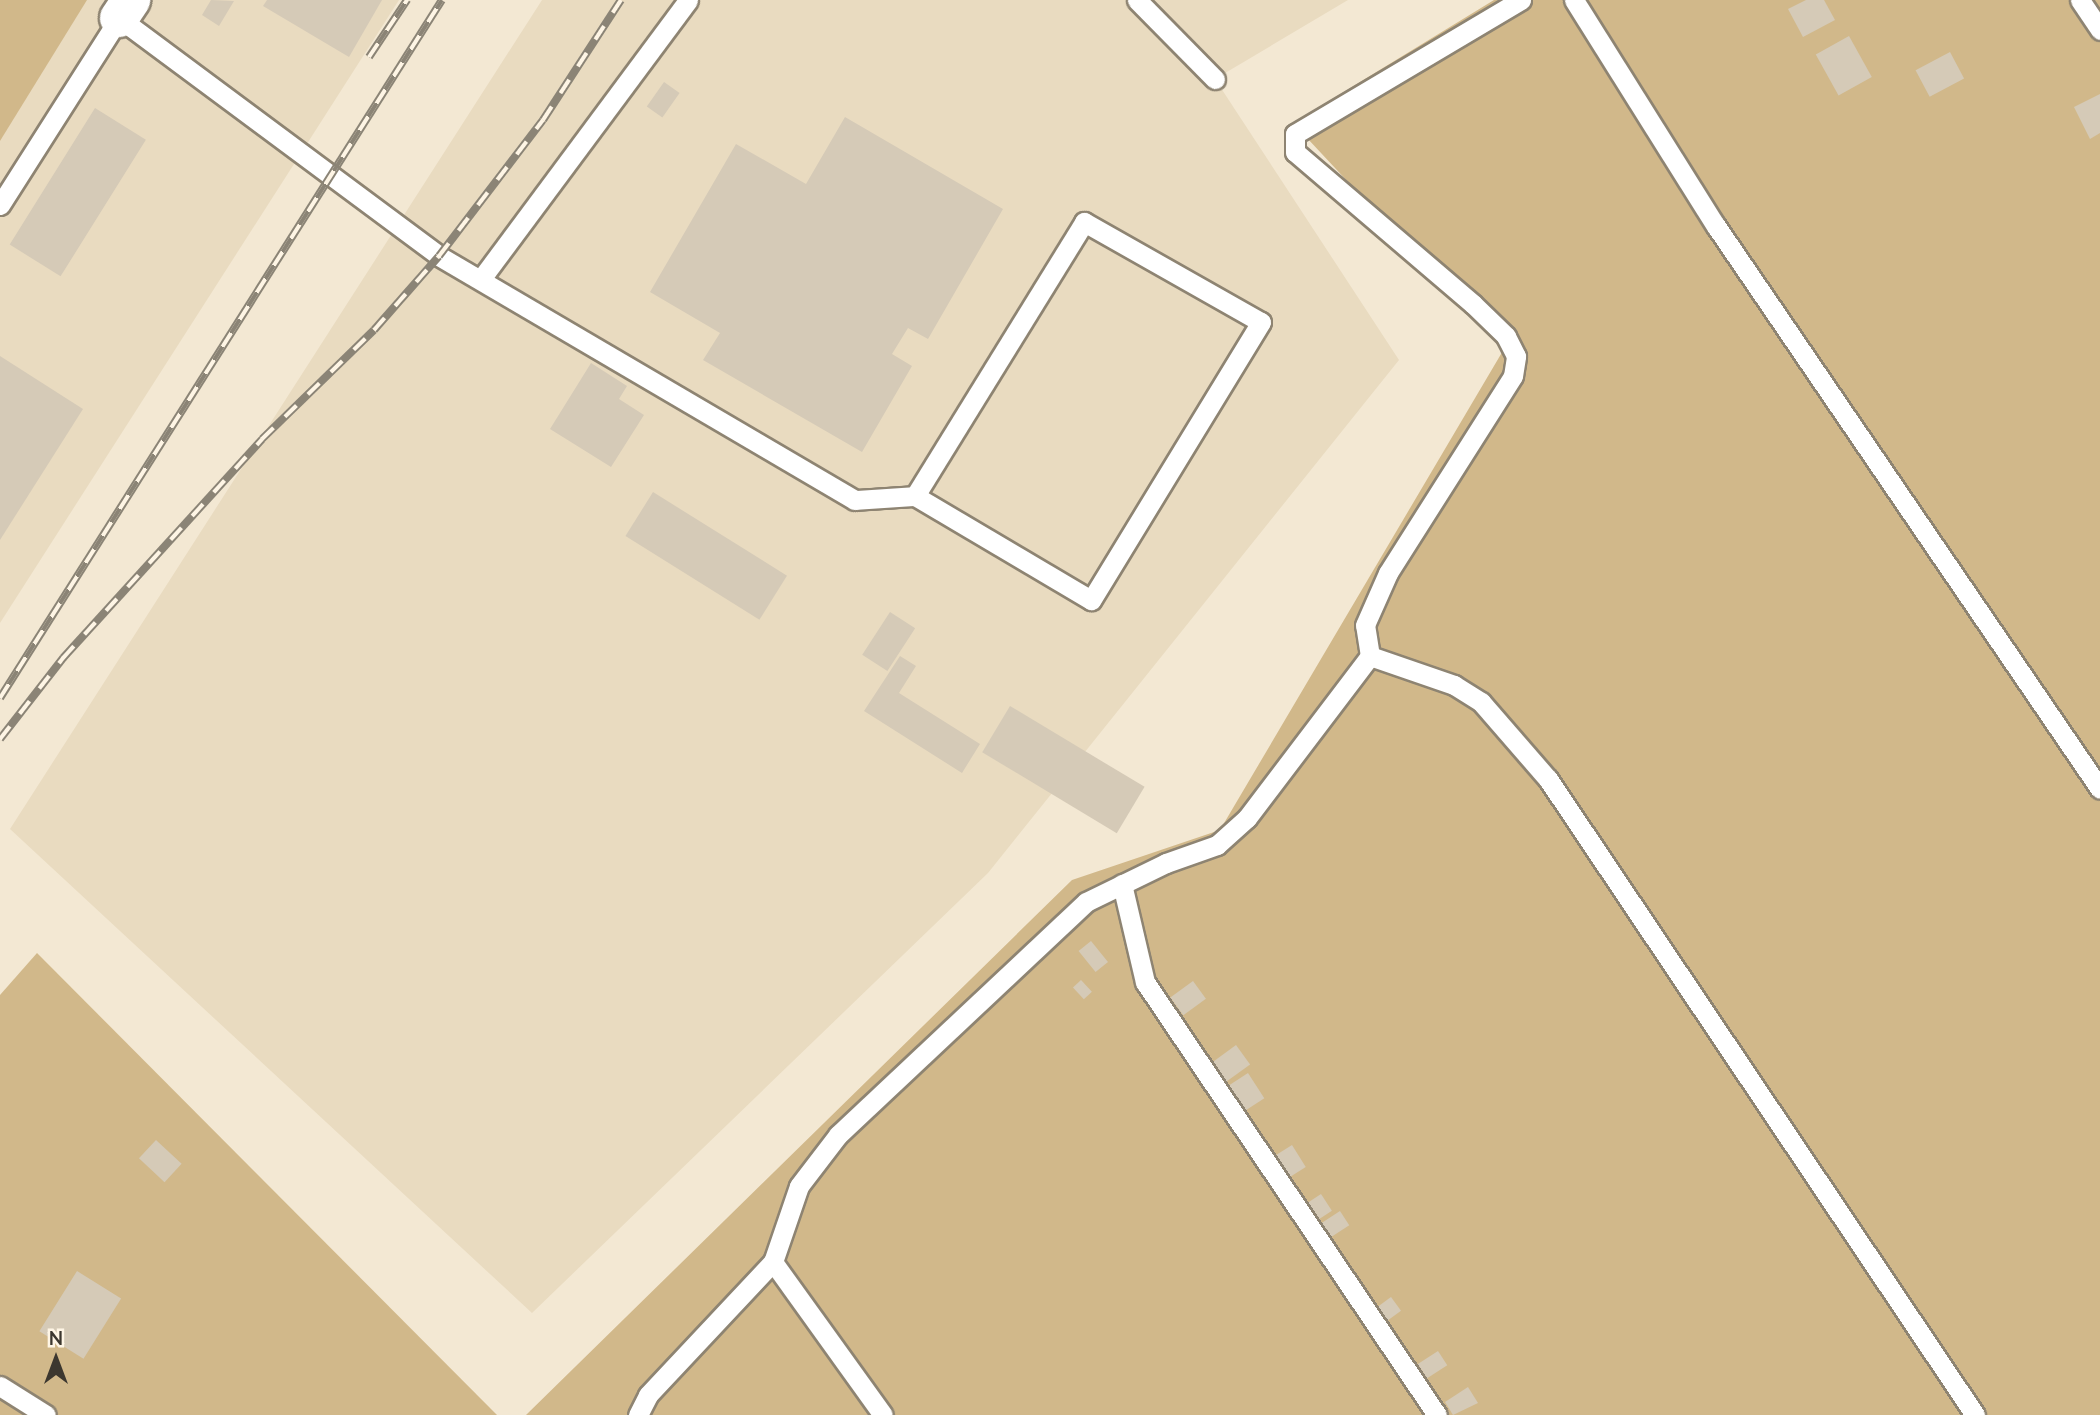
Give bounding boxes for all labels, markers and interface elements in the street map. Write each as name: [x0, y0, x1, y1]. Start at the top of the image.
north arrow: [21, 1324, 91, 1394]
text: N: [49, 1326, 63, 1350]

